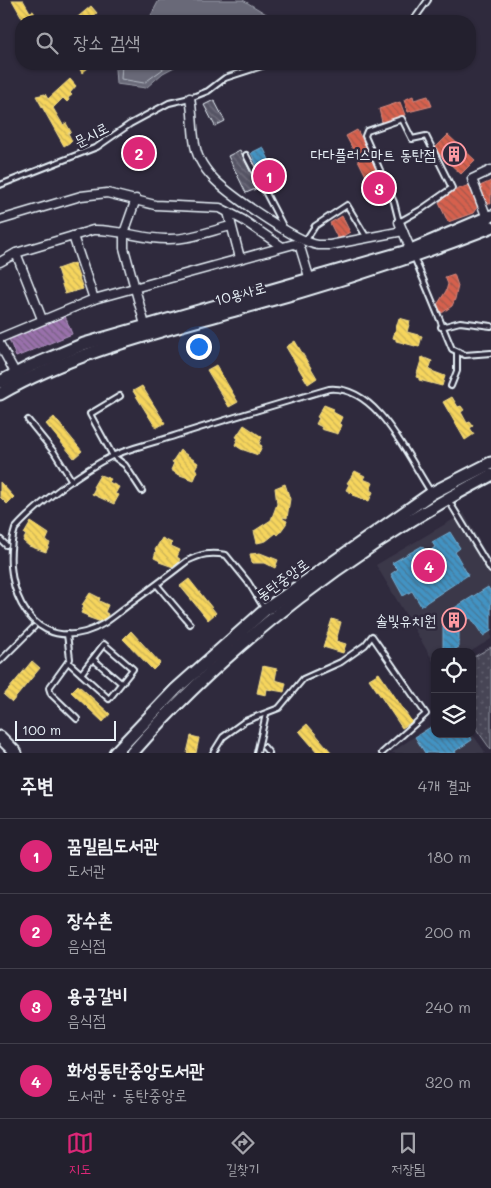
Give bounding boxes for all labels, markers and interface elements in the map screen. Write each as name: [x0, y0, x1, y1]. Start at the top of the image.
search box: [15, 15, 476, 70]
icon: search: [33, 29, 61, 57]
text: 장소 검색: [73, 29, 140, 54]
street label: 문시로: [70, 117, 112, 151]
pin: 2: [123, 134, 155, 172]
building icon: 다다플러스마트 동탄점: [441, 141, 467, 167]
place label: 다다플러스마트 동탄점: [310, 144, 436, 164]
pin: 1: [253, 157, 285, 195]
pin: 3: [363, 169, 395, 207]
street label: 10용사로: [212, 276, 268, 310]
your location: [186, 334, 212, 360]
pin: 4: [413, 547, 445, 585]
street label: 동탄중앙로: [252, 553, 312, 605]
building icon: 솔빛유치원: [441, 607, 467, 633]
place label: 솔빛유치원: [376, 610, 436, 630]
map controls: [431, 648, 476, 738]
button: locate: [431, 648, 476, 693]
button: layers: [431, 693, 476, 738]
scale bar: [15, 718, 116, 741]
text: 100 m: [22, 720, 61, 739]
text: 주변: [20, 771, 54, 798]
text: 4개 결과: [418, 775, 471, 796]
text: 꿈밀림도서관: [67, 832, 159, 857]
text: 1: [32, 846, 40, 867]
text: 180 m: [426, 846, 471, 867]
text: 도서관: [67, 859, 106, 880]
text: 장수촌: [67, 907, 113, 932]
text: 2: [32, 921, 40, 942]
text: 200 m: [424, 921, 471, 942]
text: 음식점: [67, 934, 106, 955]
text: 용궁갈비: [67, 982, 128, 1007]
text: 3: [31, 996, 41, 1017]
text: 240 m: [425, 996, 471, 1017]
text: 음식점: [67, 1009, 106, 1030]
text: 화성동탄중앙도서관: [67, 1057, 205, 1082]
text: 4: [31, 1071, 41, 1092]
text: 320 m: [425, 1071, 471, 1092]
text: 도서관 · 동탄중앙로: [67, 1084, 187, 1105]
tab: 지도: [66, 1129, 94, 1179]
tab: 길찾기: [226, 1129, 259, 1179]
tab: 저장됨: [391, 1129, 425, 1179]

